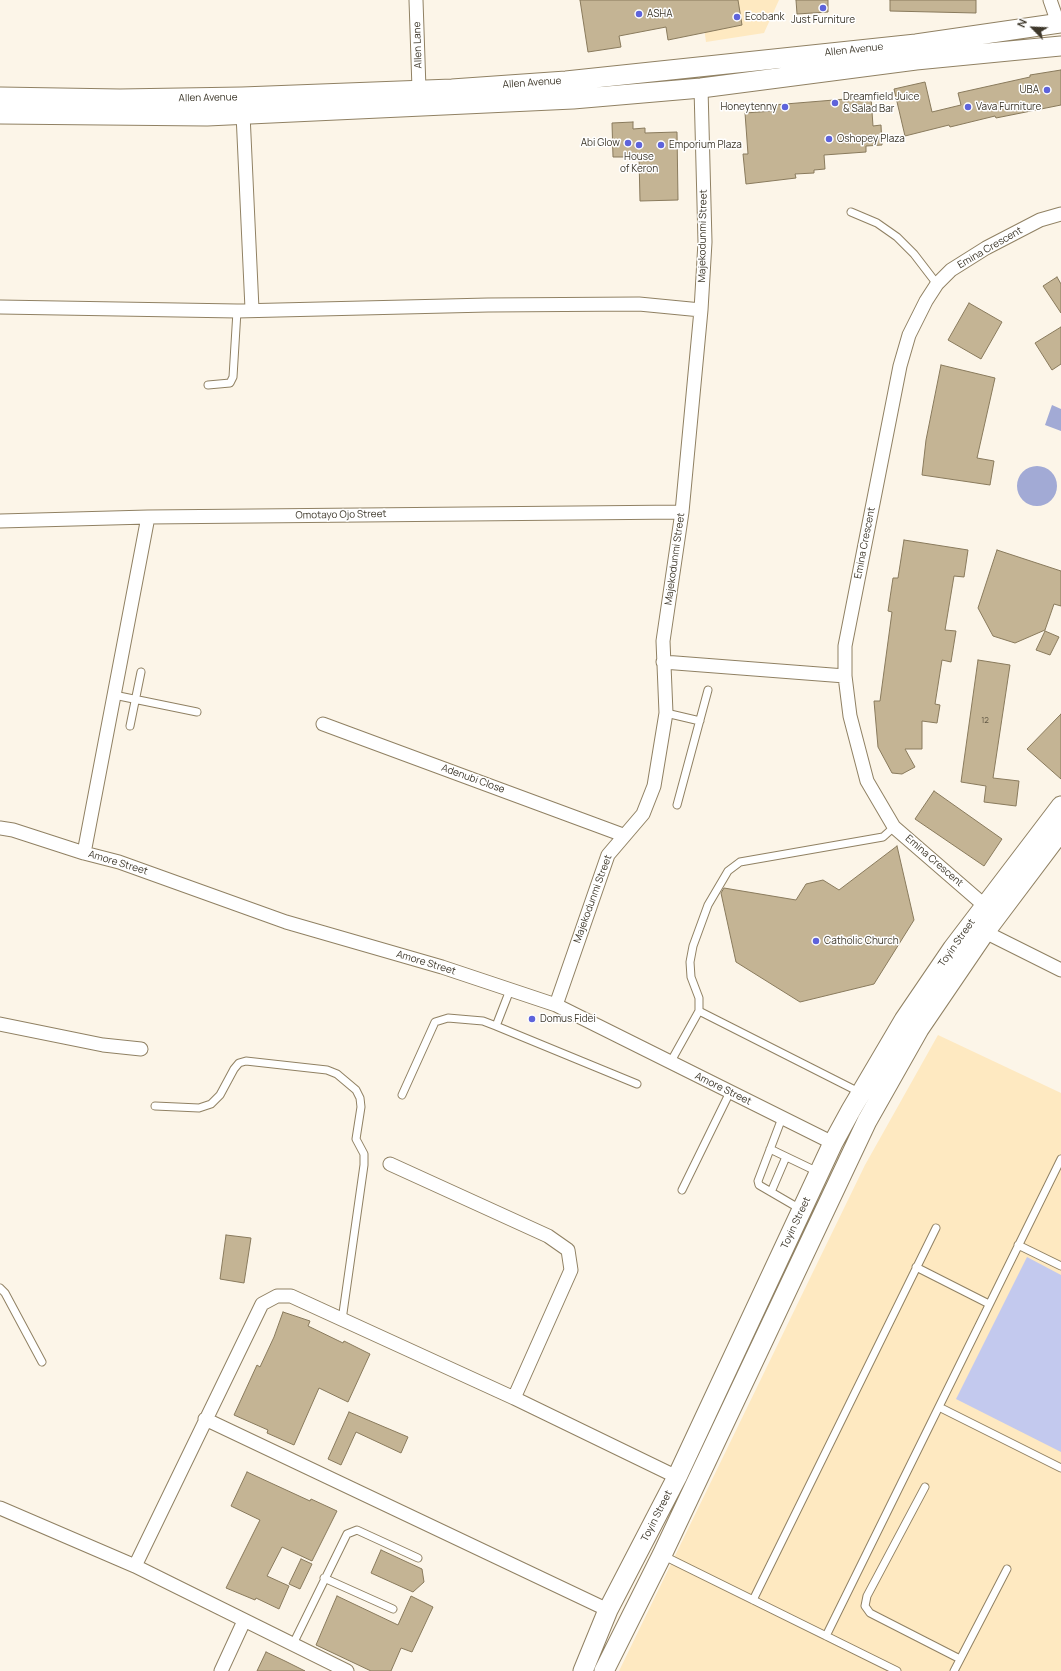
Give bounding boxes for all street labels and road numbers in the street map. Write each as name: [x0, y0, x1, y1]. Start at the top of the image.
street label: Allen Lane: [411, 21, 425, 69]
street label: Allen Avenue: [824, 41, 884, 59]
street label: Allen Avenue: [502, 75, 562, 91]
street label: Allen Avenue: [178, 91, 238, 105]
street label: Majekodunmi Street: [696, 189, 710, 283]
street label: Emina Crescent: [955, 225, 1025, 271]
street label: Emina Crescent: [852, 506, 878, 580]
street label: Omotayo Ojo Street: [295, 508, 387, 522]
street label: Majekodunmi Street: [663, 512, 687, 606]
street label: Adenubi Close: [440, 762, 506, 796]
street label: Emina Crescent: [903, 833, 965, 889]
street label: Amore Street: [87, 848, 149, 878]
street label: Majekodunmi Street: [571, 853, 615, 945]
street label: Toyin Street: [936, 917, 978, 969]
street label: Amore Street: [395, 948, 457, 978]
street label: Amore Street: [693, 1070, 753, 1108]
street label: Toyin Street: [779, 1195, 813, 1251]
street label: Toyin Street: [639, 1488, 675, 1544]

